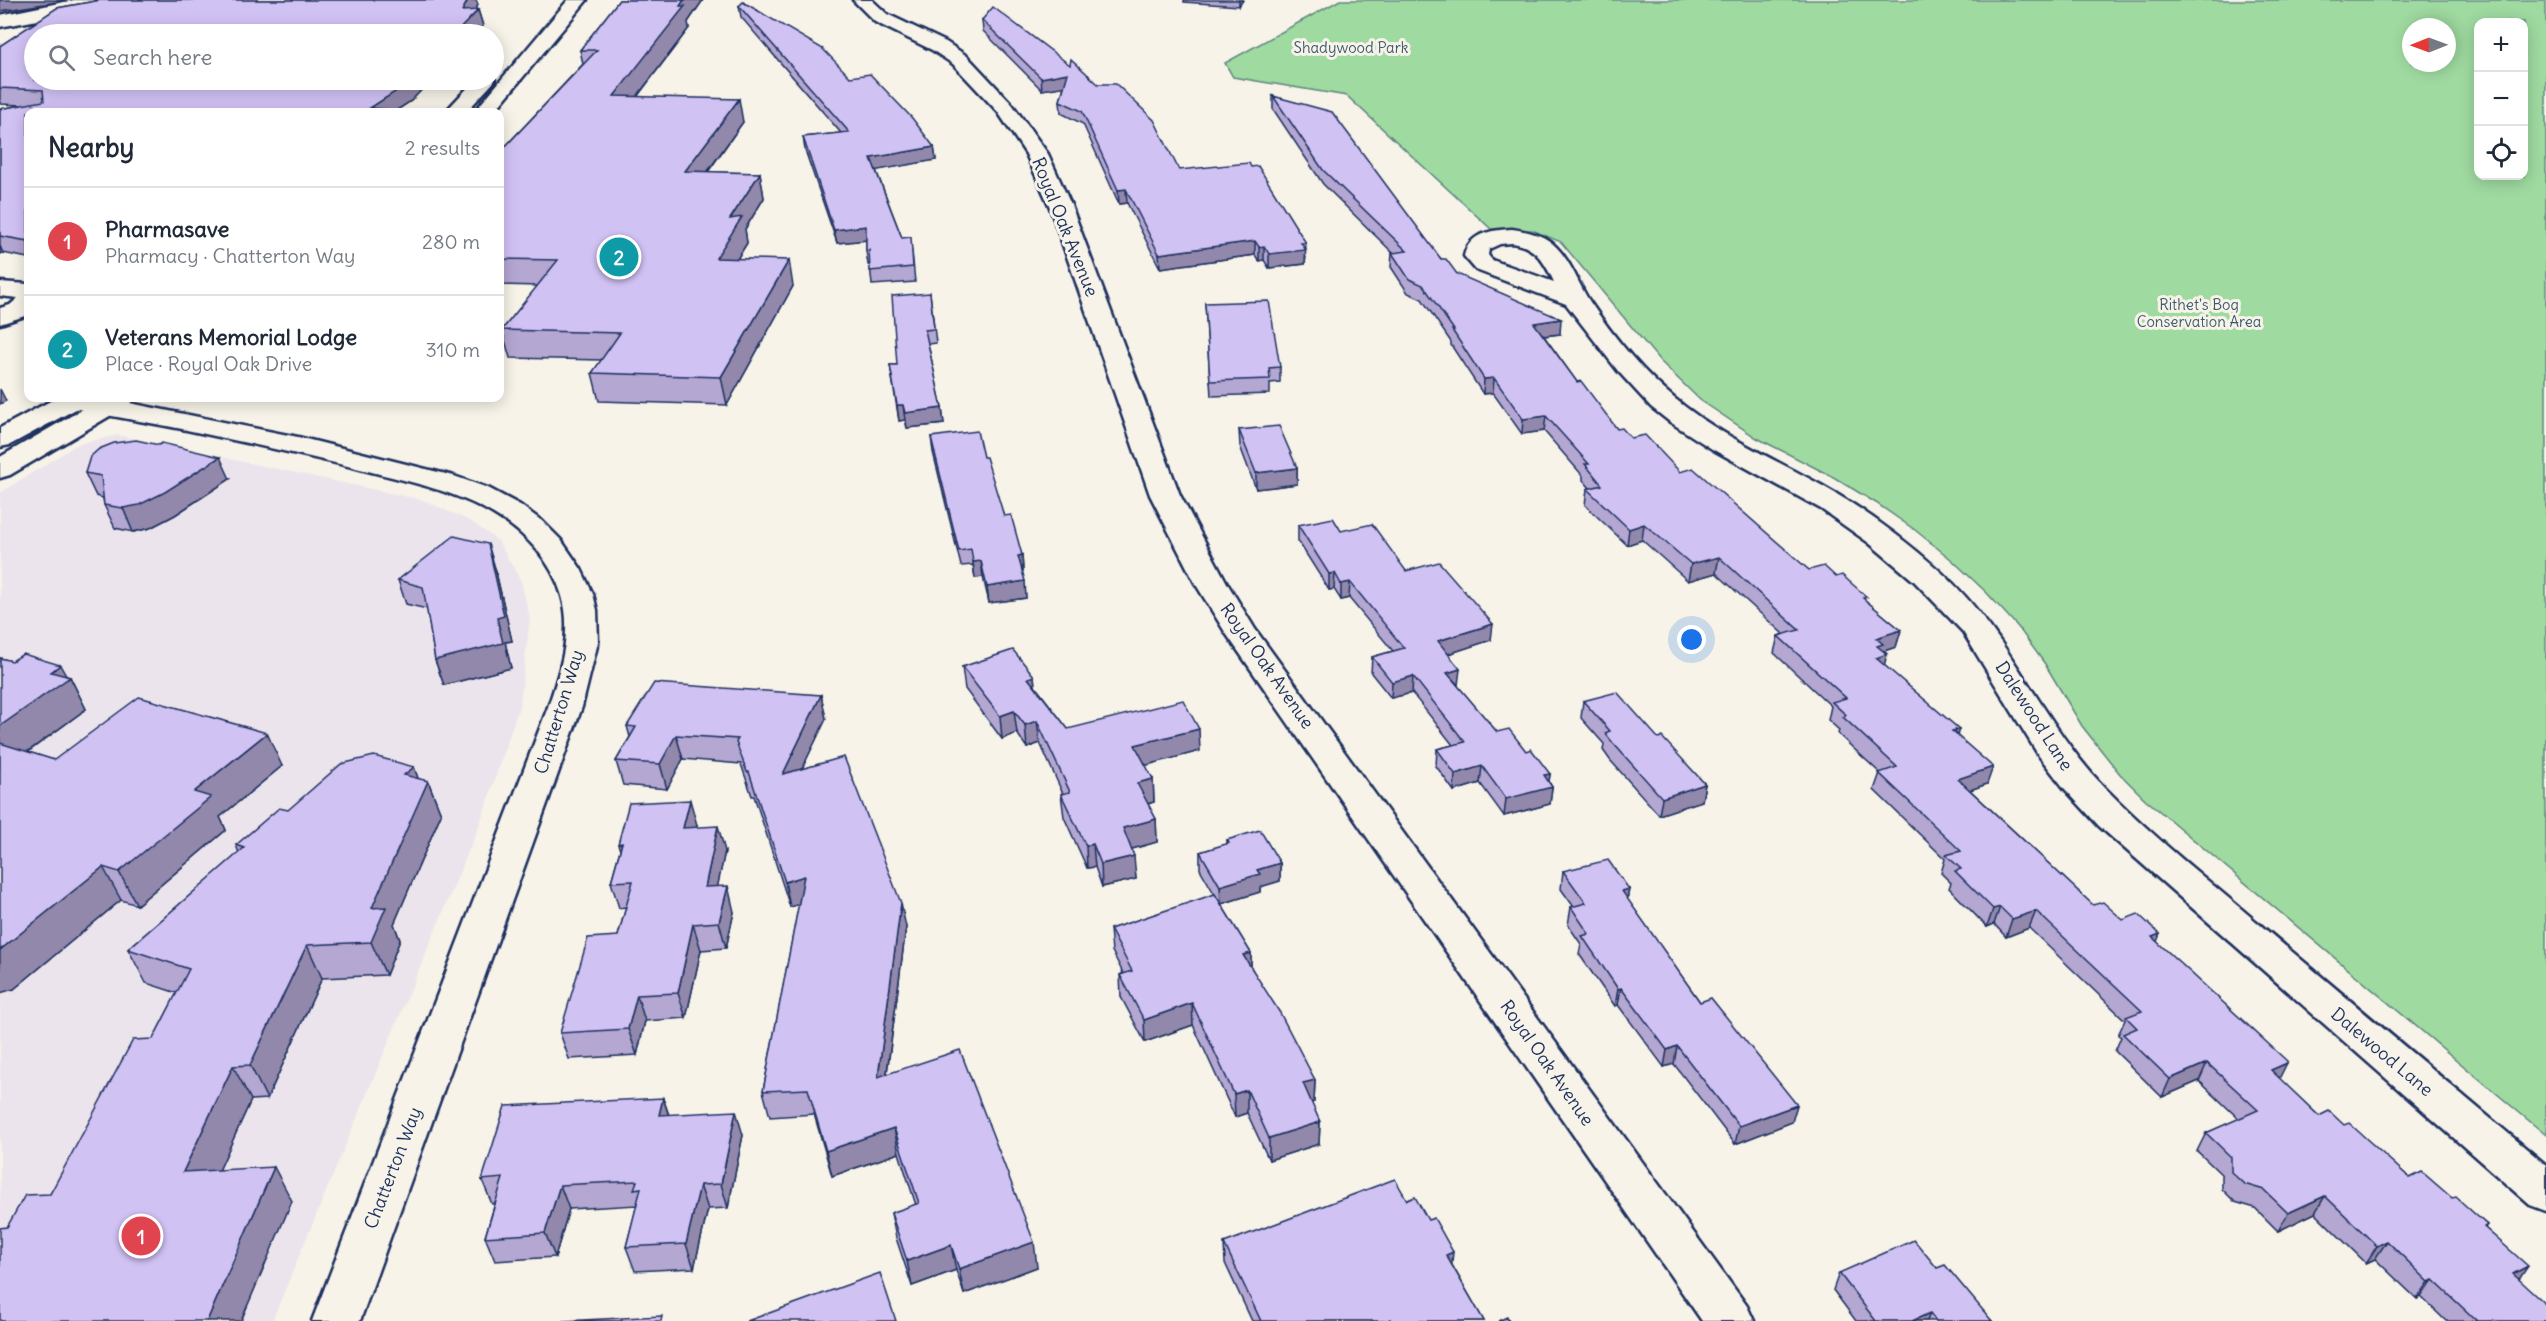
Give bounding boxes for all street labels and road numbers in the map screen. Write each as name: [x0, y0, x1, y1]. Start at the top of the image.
street label: Royal Oak Avenue: [1027, 154, 1104, 300]
street label: Royal Oak Avenue: [1215, 598, 1319, 733]
street label: Chatterton Way: [529, 647, 588, 777]
street label: Dalewood Lane: [1990, 657, 2078, 775]
street label: Royal Oak Avenue: [1495, 995, 1599, 1130]
street label: Dalewood Lane: [2327, 1002, 2438, 1101]
street label: Chatterton Way: [359, 1104, 426, 1232]

